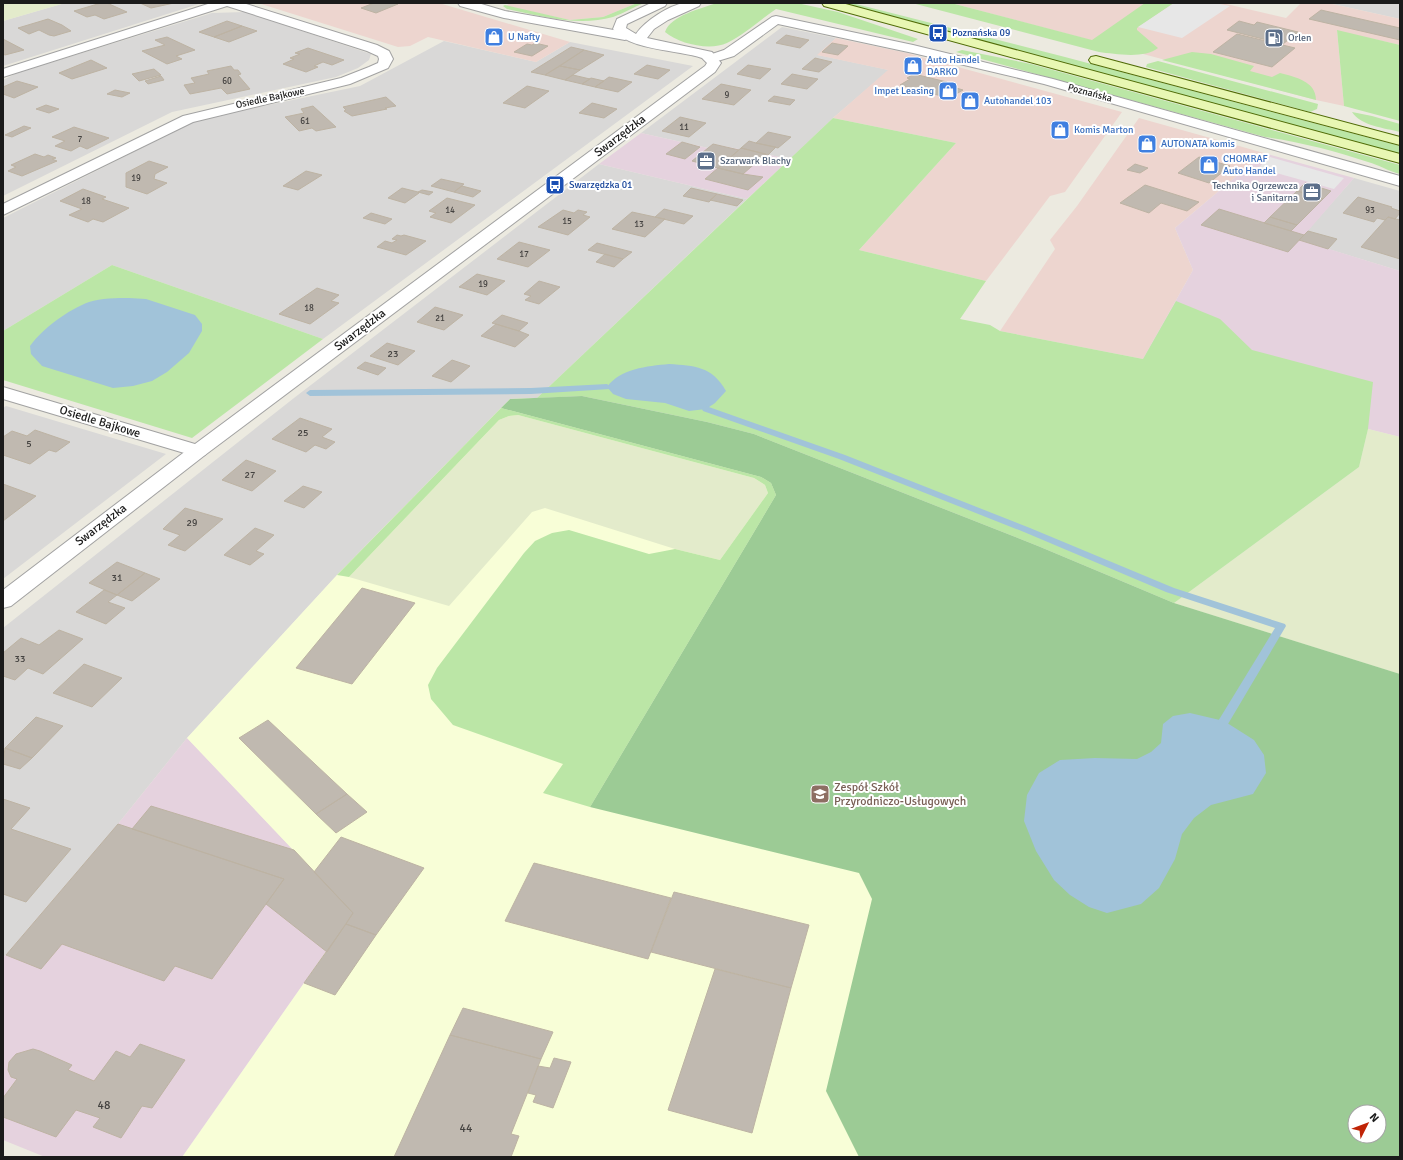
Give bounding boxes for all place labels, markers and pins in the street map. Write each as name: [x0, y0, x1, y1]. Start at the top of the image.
bus stop icon: Poznańska 09: [927, 22, 949, 44]
shop icon: U Nafty: [483, 26, 505, 48]
place label: Poznańska 09: [952, 27, 1010, 39]
fuel station icon: Orlen: [1263, 27, 1285, 49]
place label: U Nafty: [508, 31, 540, 43]
place label: Orlen: [1288, 32, 1312, 44]
place label: Auto Handel DARKO: [927, 54, 980, 78]
shop icon: Auto Handel DARKO: [902, 55, 924, 77]
shop icon: Impet Leasing: [937, 80, 959, 102]
place label: Impet Leasing: [874, 85, 934, 97]
shop icon: Autohandel 103: [959, 90, 981, 112]
place label: Autohandel 103: [984, 95, 1052, 107]
shop icon: Komis Marton: [1049, 119, 1071, 141]
place label: Komis Marton: [1074, 124, 1133, 136]
shop icon: AUTONATA komis: [1136, 133, 1158, 155]
place label: AUTONATA komis: [1161, 138, 1235, 150]
office icon: Szarwark Blachy: [695, 150, 717, 172]
place label: CHOMRAF Auto Handel: [1223, 153, 1276, 177]
shop icon: CHOMRAF Auto Handel: [1198, 154, 1220, 176]
place label: Szarwark Blachy: [720, 155, 791, 167]
bus stop icon: Swarzędzka 01: [544, 174, 566, 196]
place label: Swarzędzka 01: [569, 179, 633, 191]
place label: Technika Ogrzewcza i Sanitarna: [1212, 180, 1298, 204]
office icon: Technika Ogrzewcza i Sanitarna: [1301, 181, 1323, 203]
place label: Zespół Szkół Przyrodniczo-Usługowych: [834, 780, 966, 809]
school or university icon: Zespół Szkół Przyrodniczo-Usługowych: [809, 783, 831, 805]

